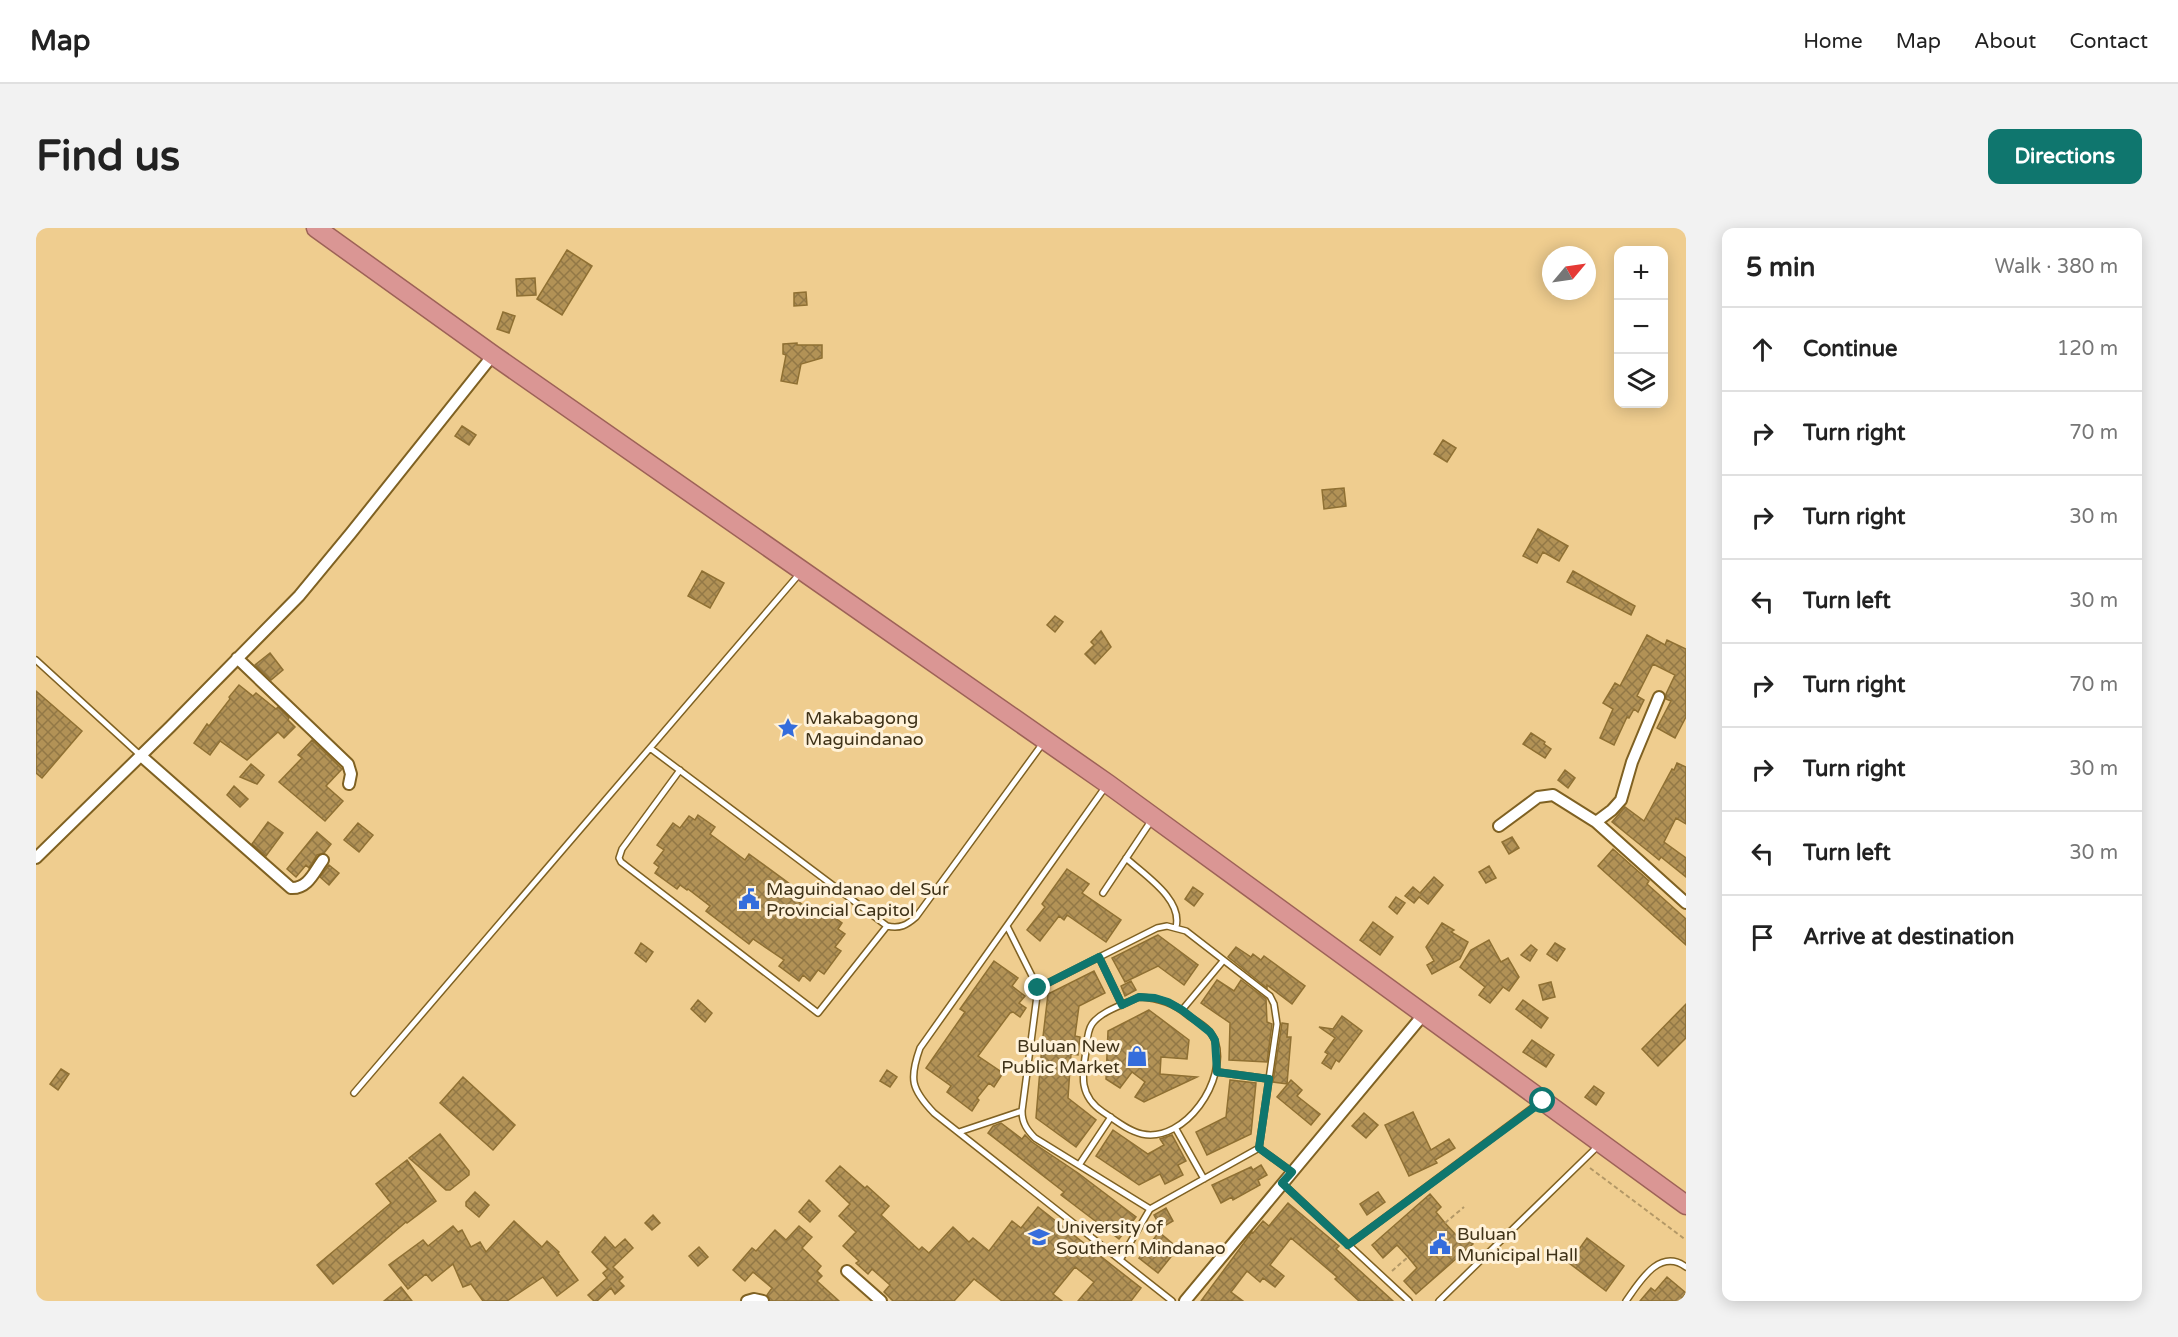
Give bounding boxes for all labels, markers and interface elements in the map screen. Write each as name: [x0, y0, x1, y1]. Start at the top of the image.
text: Map: [30, 24, 90, 58]
text: Home: [1803, 29, 1863, 54]
text: Map: [1896, 29, 1941, 54]
text: About: [1974, 29, 2036, 54]
text: Contact: [2069, 29, 2148, 54]
button: Directions: [1988, 129, 2142, 184]
text: Find us: [36, 131, 180, 182]
north arrow: [1542, 246, 1596, 300]
map controls: [1614, 246, 1668, 408]
button: +: [1614, 246, 1668, 300]
text: 5 min: [1746, 252, 1815, 283]
text: Walk · 380 m: [1995, 255, 2118, 279]
button: −: [1614, 300, 1668, 354]
icon: ahead: [1746, 333, 1779, 366]
text: Continue: [1803, 336, 1898, 362]
text: 120 m: [2057, 337, 2118, 361]
button: layers: [1614, 354, 1668, 408]
icon: right: [1746, 417, 1779, 450]
text: Turn right: [1803, 420, 1905, 446]
text: 70 m: [2069, 421, 2118, 445]
icon: right: [1746, 501, 1779, 534]
text: Turn right: [1803, 504, 1905, 530]
text: 30 m: [2069, 505, 2118, 529]
icon: left: [1746, 585, 1779, 618]
text: Turn left: [1803, 588, 1891, 614]
text: 30 m: [2069, 589, 2118, 613]
icon: right: [1746, 669, 1779, 702]
text: Turn right: [1803, 672, 1905, 698]
text: 70 m: [2069, 673, 2118, 697]
place label: Makabagong Maguindanao: [805, 707, 924, 750]
place icon: Makabagong Maguindanao: [776, 716, 800, 740]
icon: right: [1746, 753, 1779, 786]
text: Turn right: [1803, 756, 1905, 782]
text: 30 m: [2069, 757, 2118, 781]
icon: left: [1746, 837, 1779, 870]
text: Turn left: [1803, 840, 1891, 866]
text: 30 m: [2069, 841, 2118, 865]
place label: Maguindanao del Sur Provincial Capitol: [766, 878, 949, 921]
public building icon: Maguindanao del Sur Provincial Capitol: [737, 887, 761, 911]
icon: arrive: [1746, 921, 1779, 954]
text: Arrive at destination: [1803, 924, 2014, 950]
route end: [1024, 974, 1050, 1000]
place label: Buluan New Public Market: [1001, 1035, 1120, 1078]
shop icon: Buluan New Public Market: [1125, 1044, 1149, 1068]
route start: [1529, 1087, 1555, 1113]
place label: University of Southern Mindanao: [1056, 1216, 1226, 1259]
place label: Buluan Municipal Hall: [1457, 1223, 1578, 1266]
school or university icon: University of Southern Mindanao: [1027, 1225, 1051, 1249]
public building icon: Buluan Municipal Hall: [1428, 1232, 1452, 1256]

